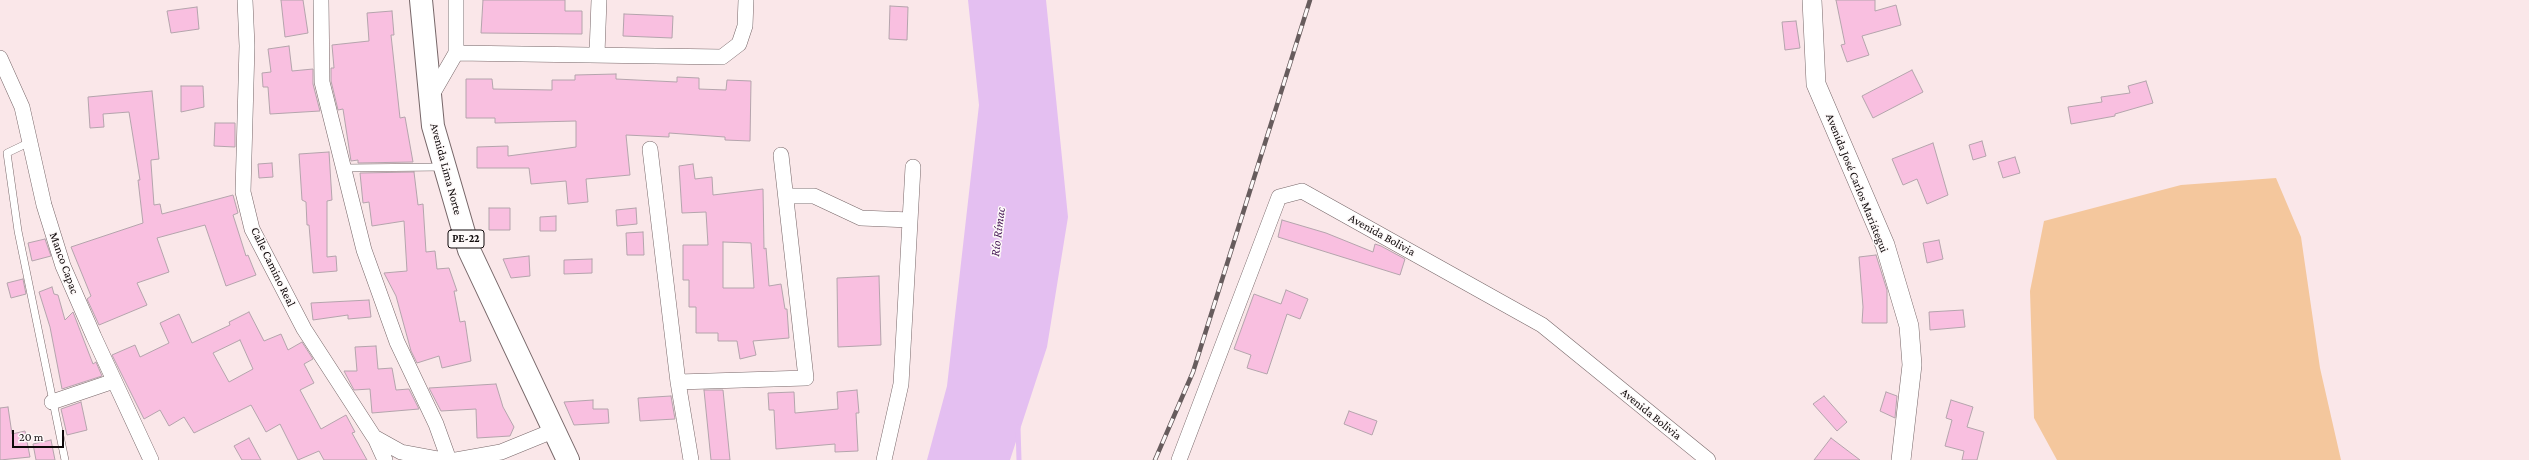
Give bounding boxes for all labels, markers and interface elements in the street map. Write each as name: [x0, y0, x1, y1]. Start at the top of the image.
street label: Avenida José Carlos Mariátegui: [1823, 111, 1891, 255]
street label: Avenida Lima Norte: [427, 121, 465, 217]
water label: Río Rímac: [987, 207, 1009, 257]
street label: Avenida Bolivia: [1346, 211, 1418, 259]
street label: Calle Camino Real: [247, 225, 299, 309]
street label: Manco Capac: [46, 230, 82, 296]
road number: PE-22: [448, 230, 484, 248]
street label: Avenida Bolivia: [1618, 385, 1684, 443]
scale bar: [14, 422, 66, 448]
text: 20 m: [19, 430, 43, 444]

